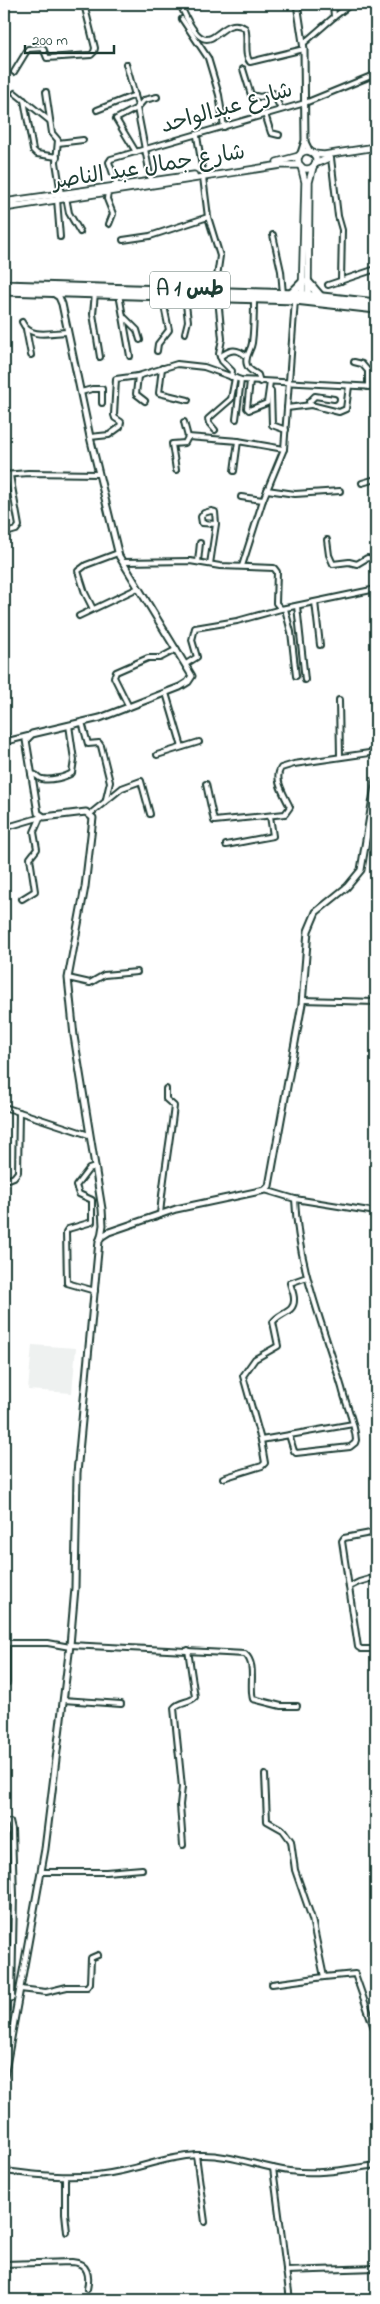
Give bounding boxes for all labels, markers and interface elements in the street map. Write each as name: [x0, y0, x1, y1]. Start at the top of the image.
scale bar: [25, 22, 114, 54]
text: 200 m: [32, 30, 68, 52]
street label: شارع عبدالواحد: [157, 75, 297, 143]
street label: شارع جمال عبد الناصر: [48, 137, 248, 199]
road number: A 1 طس: [150, 272, 230, 308]

